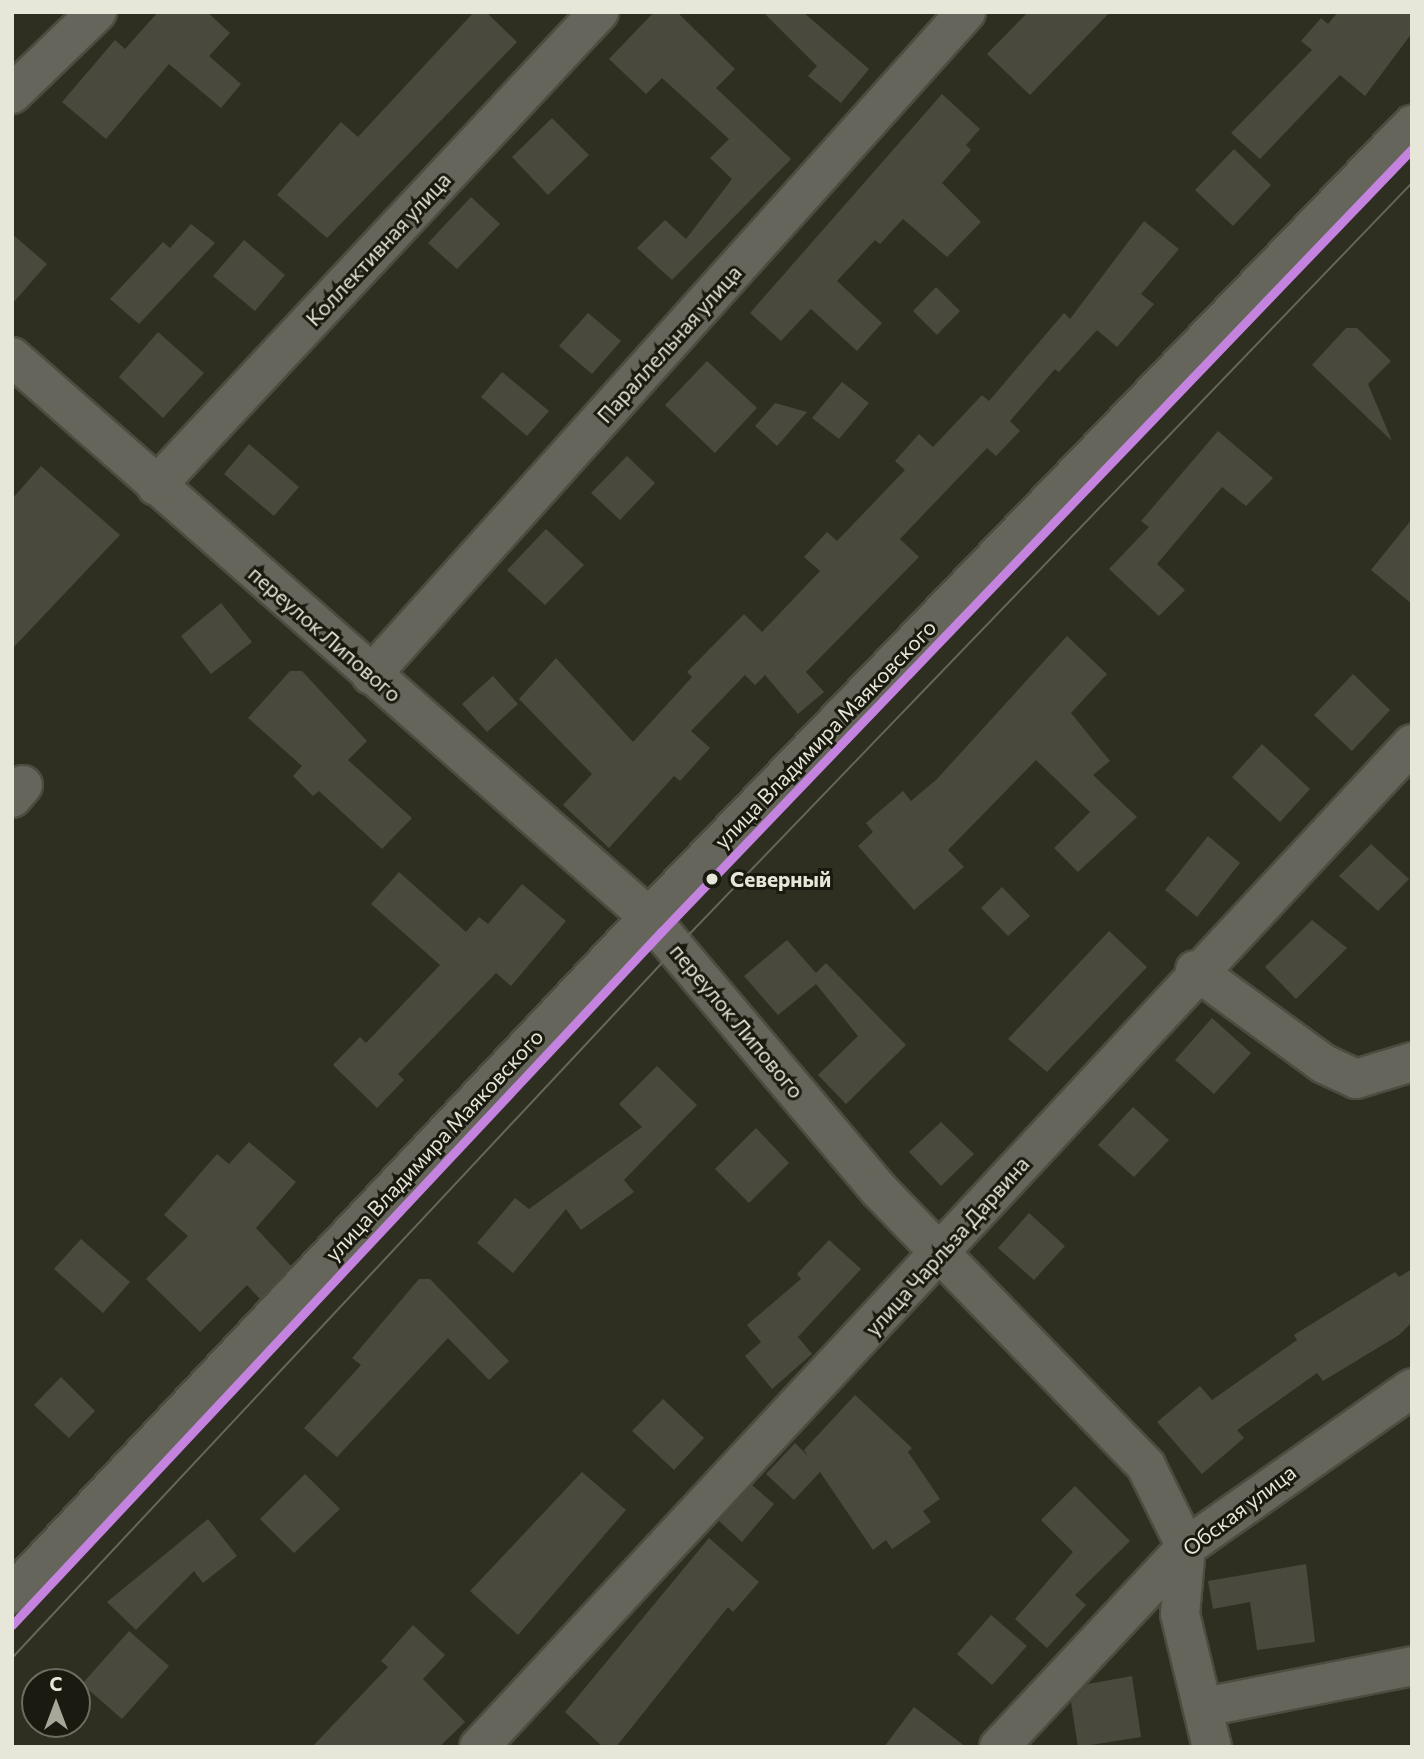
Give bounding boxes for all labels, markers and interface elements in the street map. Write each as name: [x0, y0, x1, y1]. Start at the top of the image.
street label: Коллективная улица: [300, 167, 456, 331]
street label: Параллельная улица: [592, 260, 746, 428]
street label: переулок Липового: [244, 561, 406, 707]
street label: улица Владимира Маяковского: [709, 614, 941, 854]
place label: Северный: [730, 866, 831, 892]
marker: Северный: [701, 868, 723, 890]
street label: переулок Липового: [665, 939, 809, 1103]
street label: улица Владимира Маяковского: [320, 1024, 548, 1266]
street label: улица Чарльза Дарвина: [860, 1151, 1034, 1341]
street label: Обская улица: [1178, 1459, 1300, 1561]
north arrow: [21, 1668, 91, 1738]
text: С: [50, 1672, 63, 1695]

